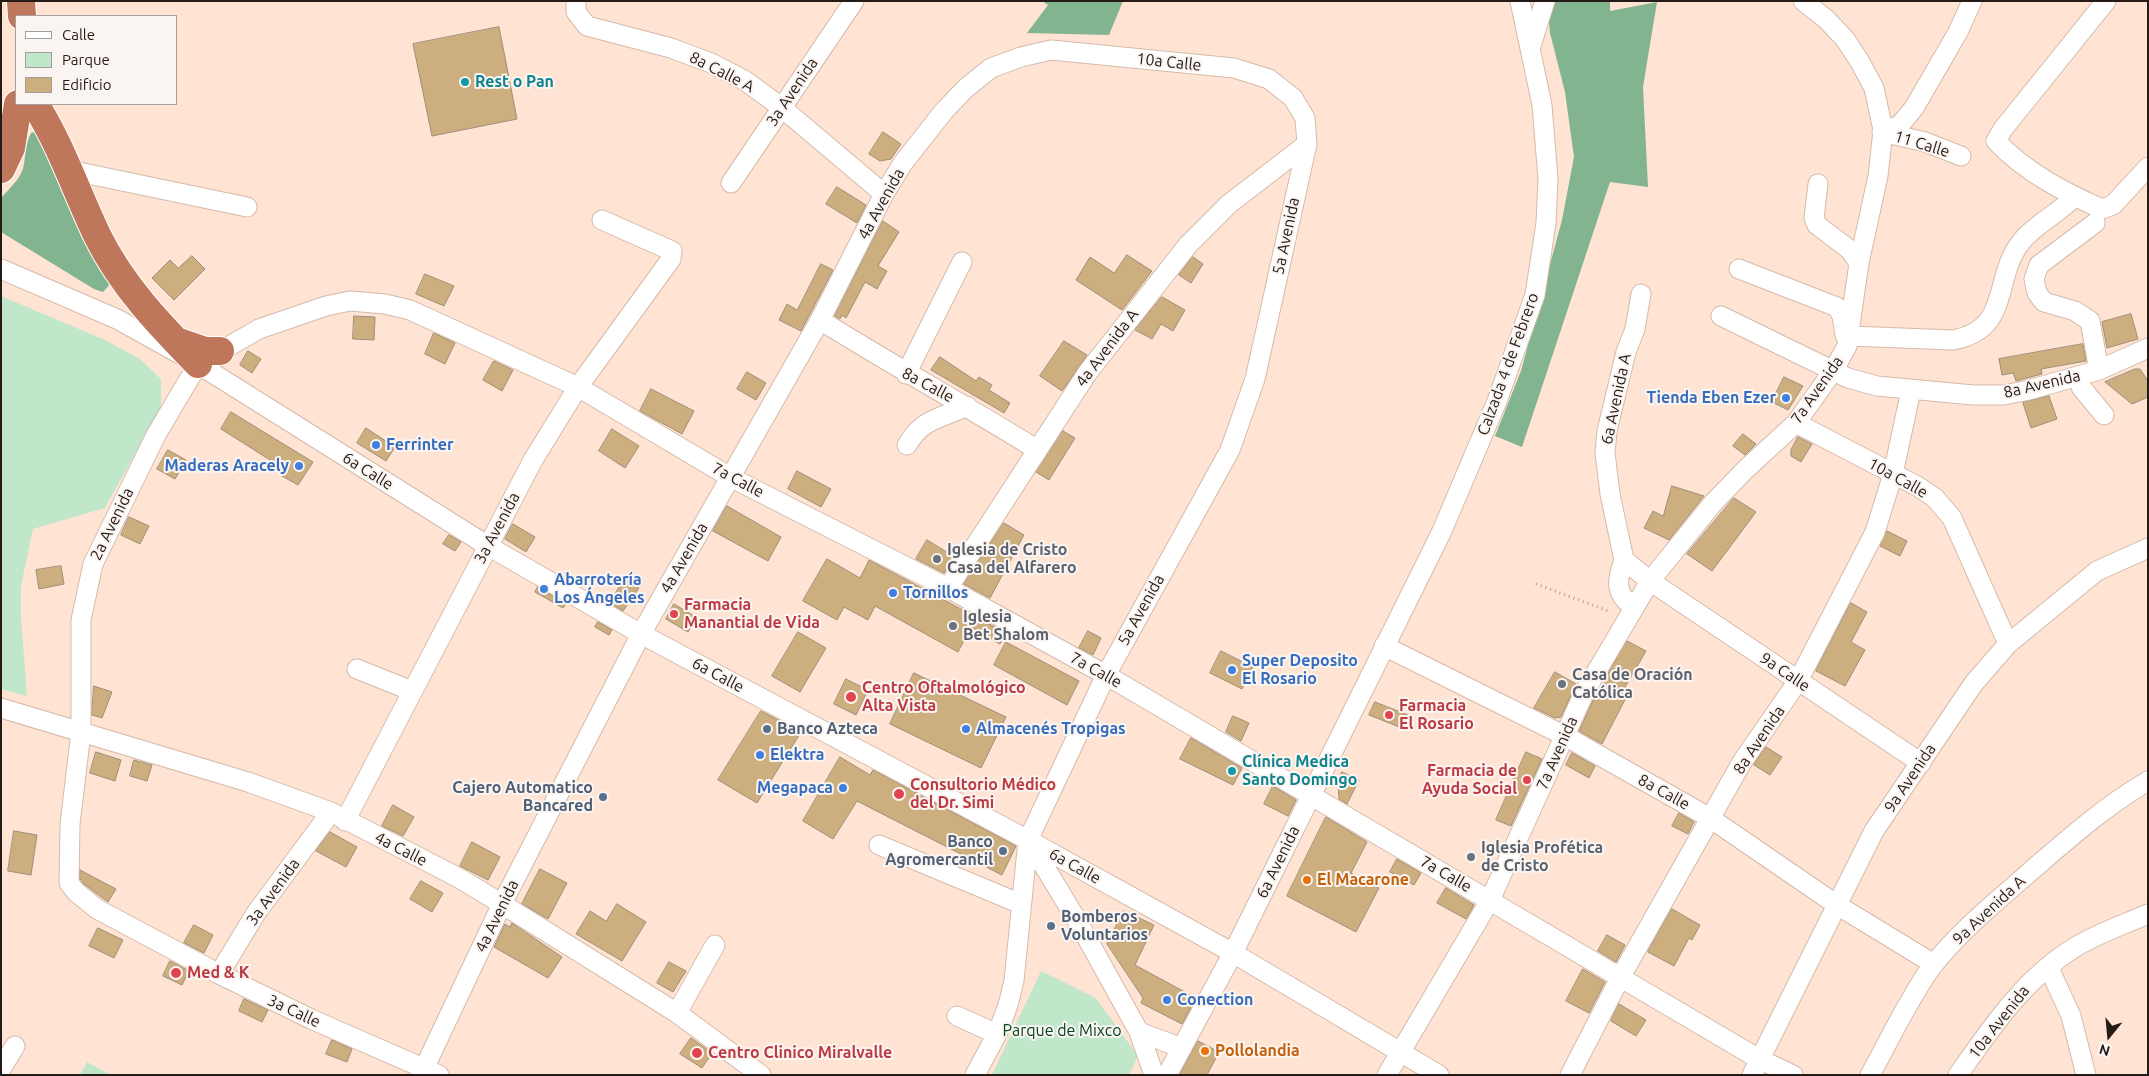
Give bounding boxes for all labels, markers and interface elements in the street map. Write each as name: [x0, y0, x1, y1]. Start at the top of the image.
legend: [15, 15, 178, 105]
text: Calle: [62, 26, 95, 43]
street label: 8a Calle A: [686, 48, 758, 96]
street label: 10a Calle: [1136, 49, 1202, 75]
text: Parque: [62, 51, 110, 68]
street label: 3a Avenida: [762, 54, 822, 130]
place label: Rest o Pan: [475, 72, 554, 92]
text: Edificio: [62, 76, 111, 93]
marker: Rest o Pan: [459, 76, 471, 88]
street label: 11 Calle: [1892, 126, 1952, 162]
street label: 4a Avenida: [854, 165, 908, 243]
street label: 5a Avenida: [1268, 196, 1304, 276]
street label: Calzada 4 de Febrero: [1473, 290, 1543, 438]
street label: 4a Avenida A: [1072, 305, 1142, 391]
street label: 6a Avenida A: [1597, 352, 1635, 446]
street label: 7a Avenida: [1787, 352, 1847, 428]
street label: 8a Calle: [899, 363, 957, 407]
street label: 8a Avenida: [2002, 366, 2082, 402]
place label: Tienda Eben Ezer: [1646, 388, 1776, 408]
marker: Tienda Eben Ezer: [1780, 392, 1792, 404]
place label: Ferrinter: [386, 435, 453, 455]
marker: Ferrinter: [370, 439, 382, 451]
street label: 6a Calle: [339, 448, 397, 494]
street label: 10a Calle: [1865, 454, 1931, 502]
place label: Maderas Aracely: [164, 456, 289, 476]
street label: 7a Calle: [709, 458, 767, 502]
marker: Maderas Aracely: [293, 460, 305, 472]
street label: 2a Avenida: [86, 485, 138, 563]
street label: 3a Avenida: [470, 489, 524, 567]
street label: 4a Avenida: [656, 519, 712, 597]
place label: Iglesia de Cristo Casa del Alfarero: [947, 540, 1077, 578]
marker: Iglesia de Cristo Casa del Alfarero: [931, 553, 943, 565]
place label: Abarrotería Los Ángeles: [554, 570, 645, 608]
street label: 5a Avenida: [1114, 571, 1168, 649]
marker: Abarrotería Los Ángeles: [538, 583, 550, 595]
place label: Tornillos: [903, 583, 968, 603]
marker: Tornillos: [887, 587, 899, 599]
place label: Farmacia Manantial de Vida: [684, 595, 820, 633]
place label: Iglesia Bet Shalom: [963, 607, 1049, 645]
marker: Farmacia Manantial de Vida: [668, 608, 680, 620]
marker: Iglesia Bet Shalom: [947, 620, 959, 632]
street label: 7a Calle: [1067, 648, 1125, 692]
street label: 9a Calle: [1756, 648, 1814, 696]
place label: Super Deposito El Rosario: [1242, 651, 1358, 689]
street label: 6a Calle: [689, 653, 747, 697]
marker: Super Deposito El Rosario: [1226, 664, 1238, 676]
place label: Casa de Oración Católica: [1572, 665, 1693, 703]
place label: Centro Oftalmológico Alta Vista: [862, 678, 1026, 716]
marker: Casa de Oración Católica: [1556, 678, 1568, 690]
marker: Centro Oftalmológico Alta Vista: [844, 690, 858, 704]
place label: Farmacia El Rosario: [1399, 696, 1474, 734]
street label: 8a Avenida: [1729, 702, 1789, 778]
marker: Farmacia El Rosario: [1383, 709, 1395, 721]
street label: 7a Avenida: [1532, 713, 1582, 793]
place label: Banco Azteca: [777, 719, 878, 739]
place label: Almacenés Tropigas: [976, 719, 1126, 739]
marker: Banco Azteca: [761, 723, 773, 735]
marker: Almacenés Tropigas: [960, 723, 972, 735]
street label: 9a Avenida: [1880, 740, 1940, 816]
place label: Elektra: [770, 745, 824, 765]
marker: Elektra: [754, 749, 766, 761]
place label: Clínica Medica Santo Domingo: [1242, 752, 1357, 790]
place label: Farmacia de Ayuda Social: [1422, 761, 1517, 799]
marker: Clínica Medica Santo Domingo: [1226, 765, 1238, 777]
street label: 8a Calle: [1635, 770, 1693, 814]
marker: Farmacia de Ayuda Social: [1521, 774, 1533, 786]
place label: Consultorio Médico del Dr. Simi: [910, 775, 1056, 813]
place label: Cajero Automatico Bancared: [452, 778, 593, 816]
place label: Megapaca: [757, 778, 833, 798]
marker: Megapaca: [837, 782, 849, 794]
marker: Consultorio Médico del Dr. Simi: [892, 787, 906, 801]
marker: Cajero Automatico Bancared: [597, 791, 609, 803]
street label: 6a Avenida: [1252, 823, 1304, 901]
street label: 4a Calle: [372, 828, 430, 870]
place label: Banco Agromercantil: [885, 832, 993, 870]
place label: Iglesia Profética de Cristo: [1481, 838, 1603, 876]
street label: 6a Calle: [1046, 844, 1104, 888]
marker: Banco Agromercantil: [997, 845, 1009, 857]
marker: Iglesia Profética de Cristo: [1465, 851, 1477, 863]
street label: 7a Calle: [1417, 852, 1475, 896]
street label: 3a Avenida: [242, 855, 304, 929]
place label: El Macarone: [1317, 870, 1409, 890]
street label: 9a Avenida A: [1949, 871, 2029, 949]
marker: El Macarone: [1301, 874, 1313, 886]
street label: 4a Avenida: [471, 877, 523, 955]
place label: Bomberos Voluntarios: [1061, 907, 1148, 945]
marker: Bomberos Voluntarios: [1045, 920, 1057, 932]
place label: Med & K: [187, 963, 249, 983]
marker: Med & K: [169, 966, 183, 980]
street label: 10a Avenida: [1965, 982, 2033, 1062]
street label: 3a Calle: [264, 990, 324, 1032]
place label: Conection: [1177, 990, 1253, 1010]
marker: Conection: [1161, 994, 1173, 1006]
north arrow: [2084, 1011, 2134, 1061]
park label: Parque de Mixco: [1003, 1021, 1121, 1041]
place label: Pollolandia: [1215, 1041, 1300, 1061]
text: N: [2097, 1041, 2112, 1060]
place label: Centro Clinico Miralvalle: [708, 1043, 892, 1063]
marker: Pollolandia: [1199, 1045, 1211, 1057]
marker: Centro Clinico Miralvalle: [690, 1046, 704, 1060]

